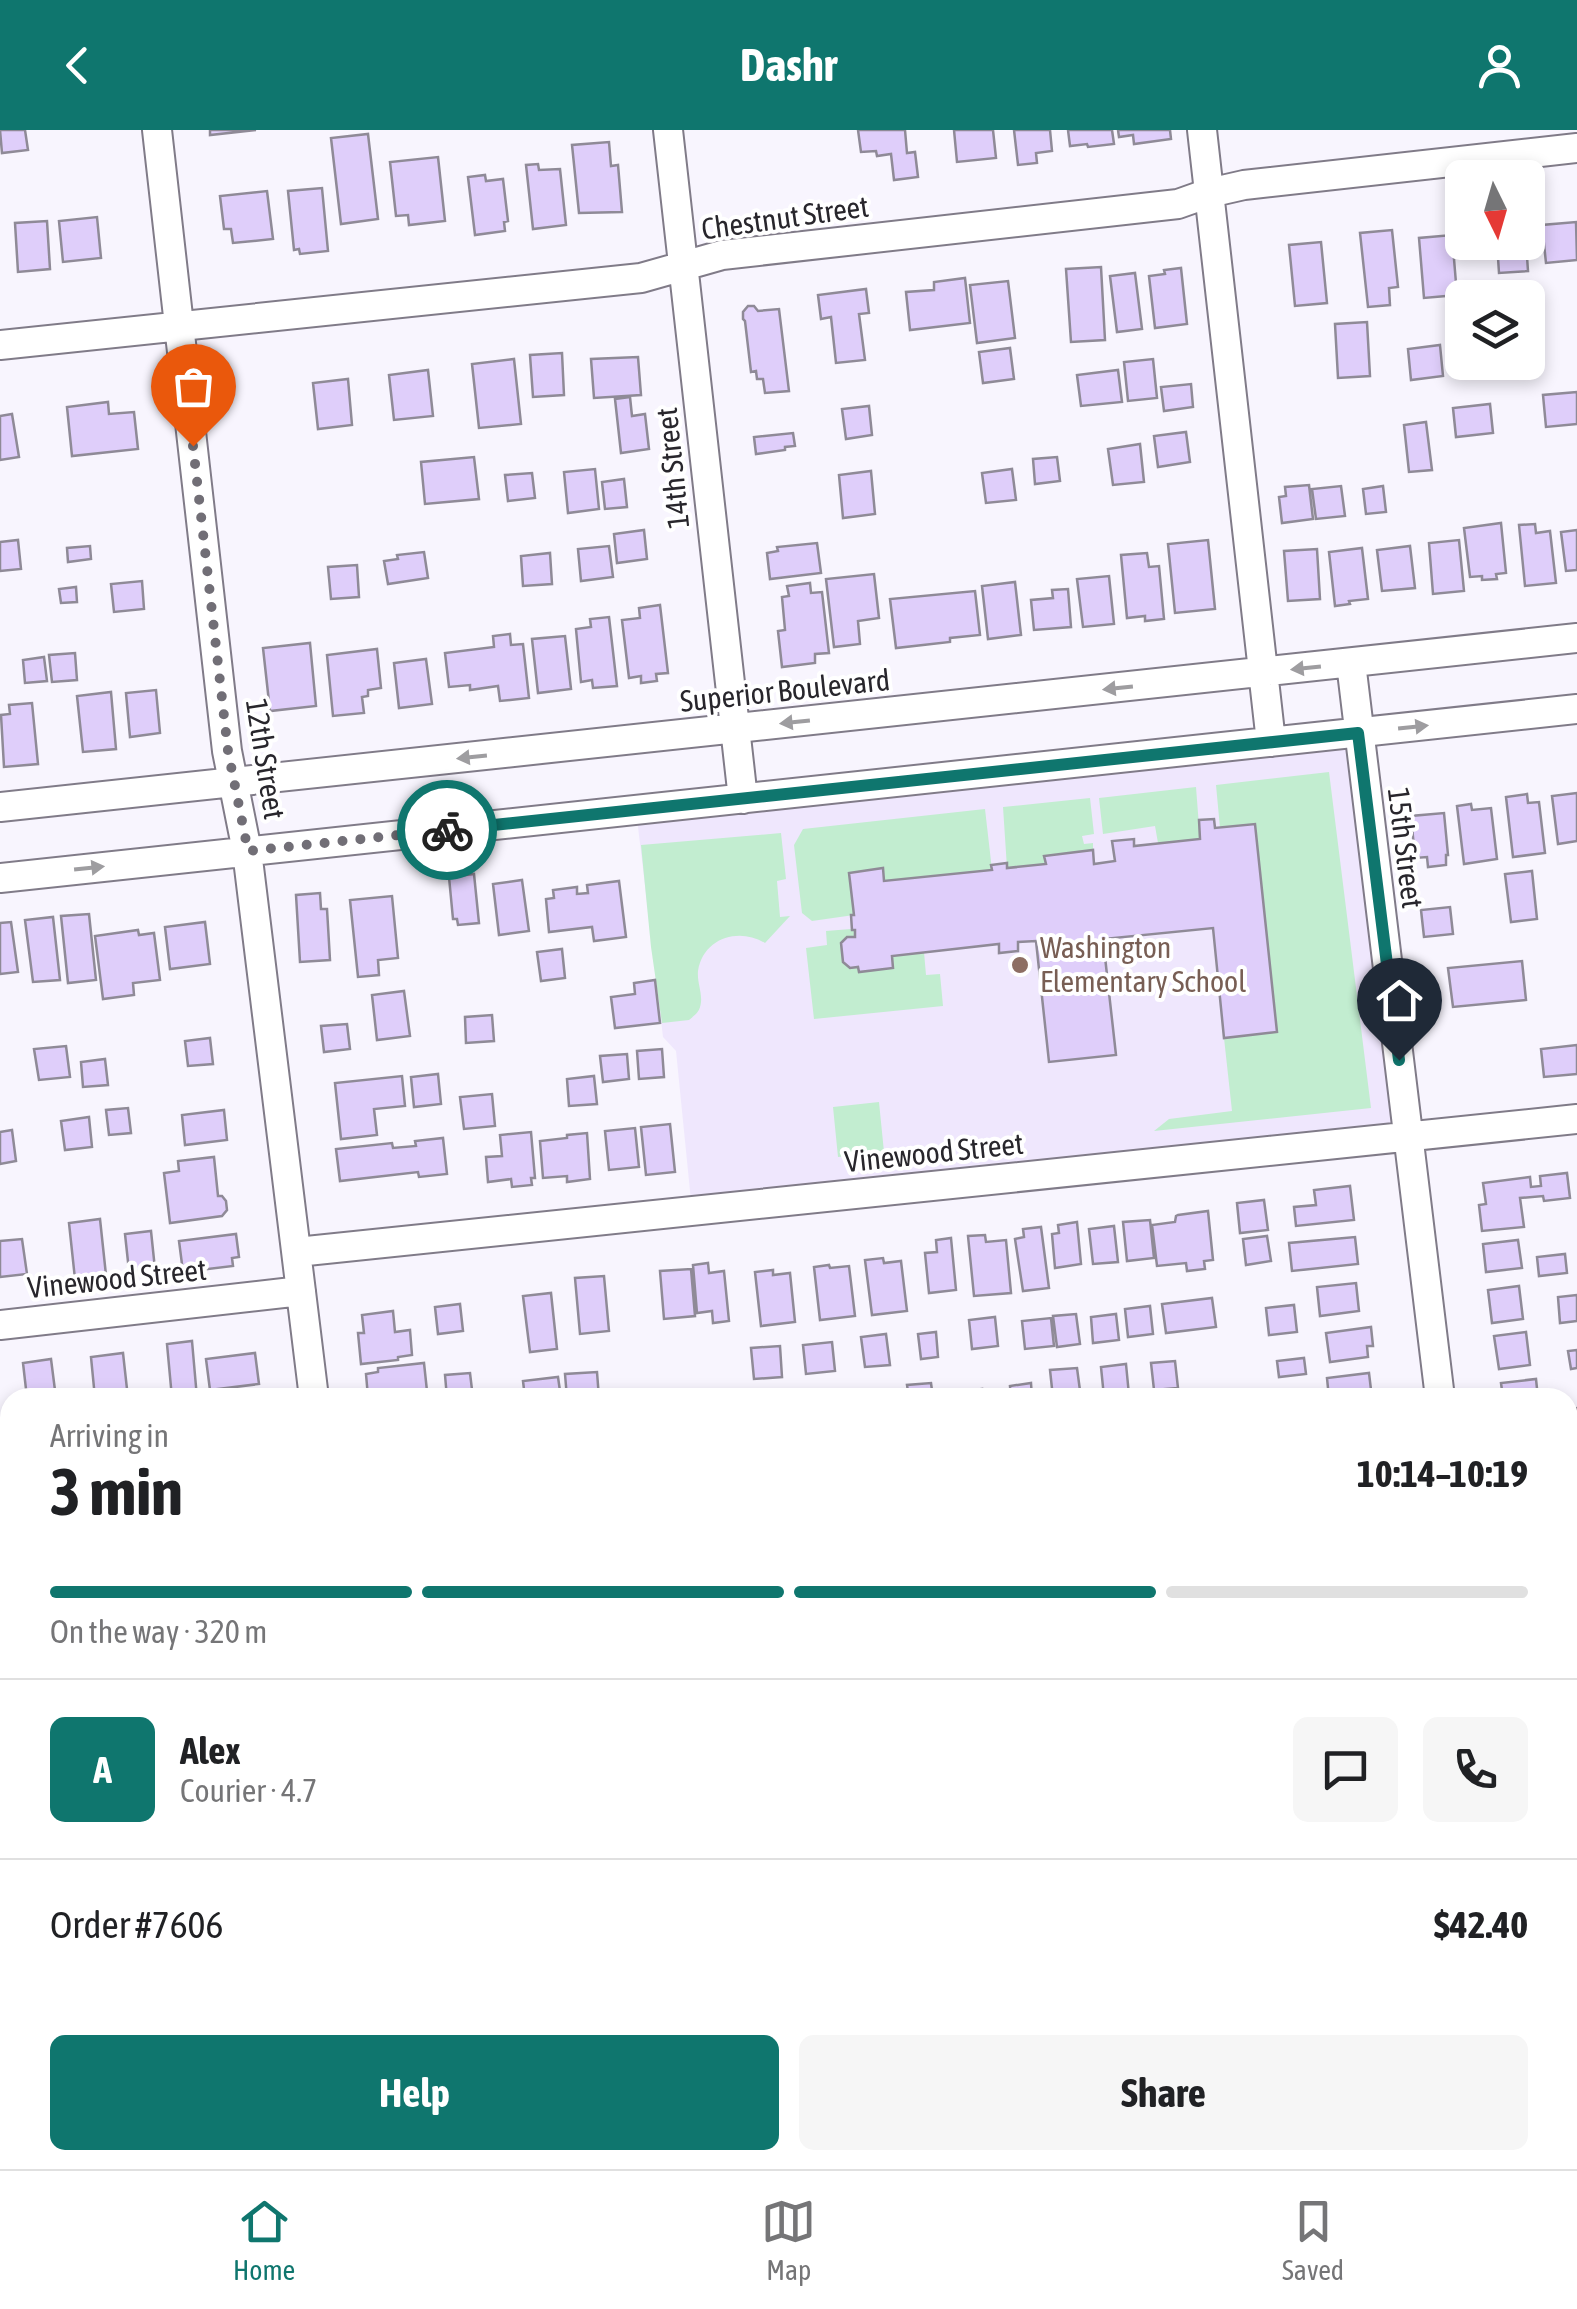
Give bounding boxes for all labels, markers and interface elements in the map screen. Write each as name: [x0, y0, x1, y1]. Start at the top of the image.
icon: back: [50, 38, 105, 93]
icon: person: [1472, 38, 1527, 93]
text: Dashr: [740, 39, 837, 91]
north arrow: [1445, 160, 1545, 260]
map controls: [1445, 160, 1545, 380]
street label: Chestnut Street: [699, 188, 871, 246]
button: layers: [1445, 280, 1545, 380]
pin: [151, 344, 236, 447]
icon: bag: [166, 359, 221, 414]
street label: 14th Street: [649, 406, 695, 530]
one-way arrow: [1290, 660, 1322, 676]
street label: Superior Boulevard: [678, 662, 891, 718]
one-way arrow: [1102, 680, 1134, 696]
street label: 12th Street: [240, 696, 292, 821]
one-way arrow: [779, 715, 811, 731]
one-way arrow: [1397, 719, 1429, 735]
one-way arrow: [456, 749, 487, 765]
courier: [397, 780, 497, 880]
street label: 15th Street: [1382, 786, 1430, 910]
icon: bike: [420, 803, 475, 858]
one-way arrow: [74, 860, 106, 876]
place label: Washington Elementary School: [1040, 930, 1246, 998]
marker: Washington Elementary School: [1009, 954, 1031, 976]
pin: [1357, 958, 1442, 1061]
icon: home: [1372, 973, 1427, 1028]
street label: Vinewood Street: [843, 1126, 1025, 1178]
street label: Vinewood Street: [26, 1252, 208, 1304]
text: Arriving in: [50, 1417, 169, 1454]
text: 10:14–10:19: [1357, 1452, 1528, 1495]
text: 3 min: [50, 1454, 183, 1529]
text: On the way · 320 m: [50, 1613, 267, 1650]
button: chat: [1293, 1717, 1398, 1822]
button: phone: [1423, 1717, 1528, 1822]
text: Alex: [180, 1729, 241, 1772]
text: A: [93, 1748, 112, 1791]
text: Courier · 4.7: [180, 1772, 317, 1809]
text: Order #7606: [50, 1903, 223, 1946]
text: $42.40: [1434, 1903, 1528, 1946]
button: Help: [50, 2035, 779, 2150]
button: Share: [799, 2035, 1528, 2150]
tab: Home: [233, 2194, 295, 2286]
tab: Map: [761, 2194, 816, 2286]
tab: Saved: [1282, 2194, 1344, 2286]

